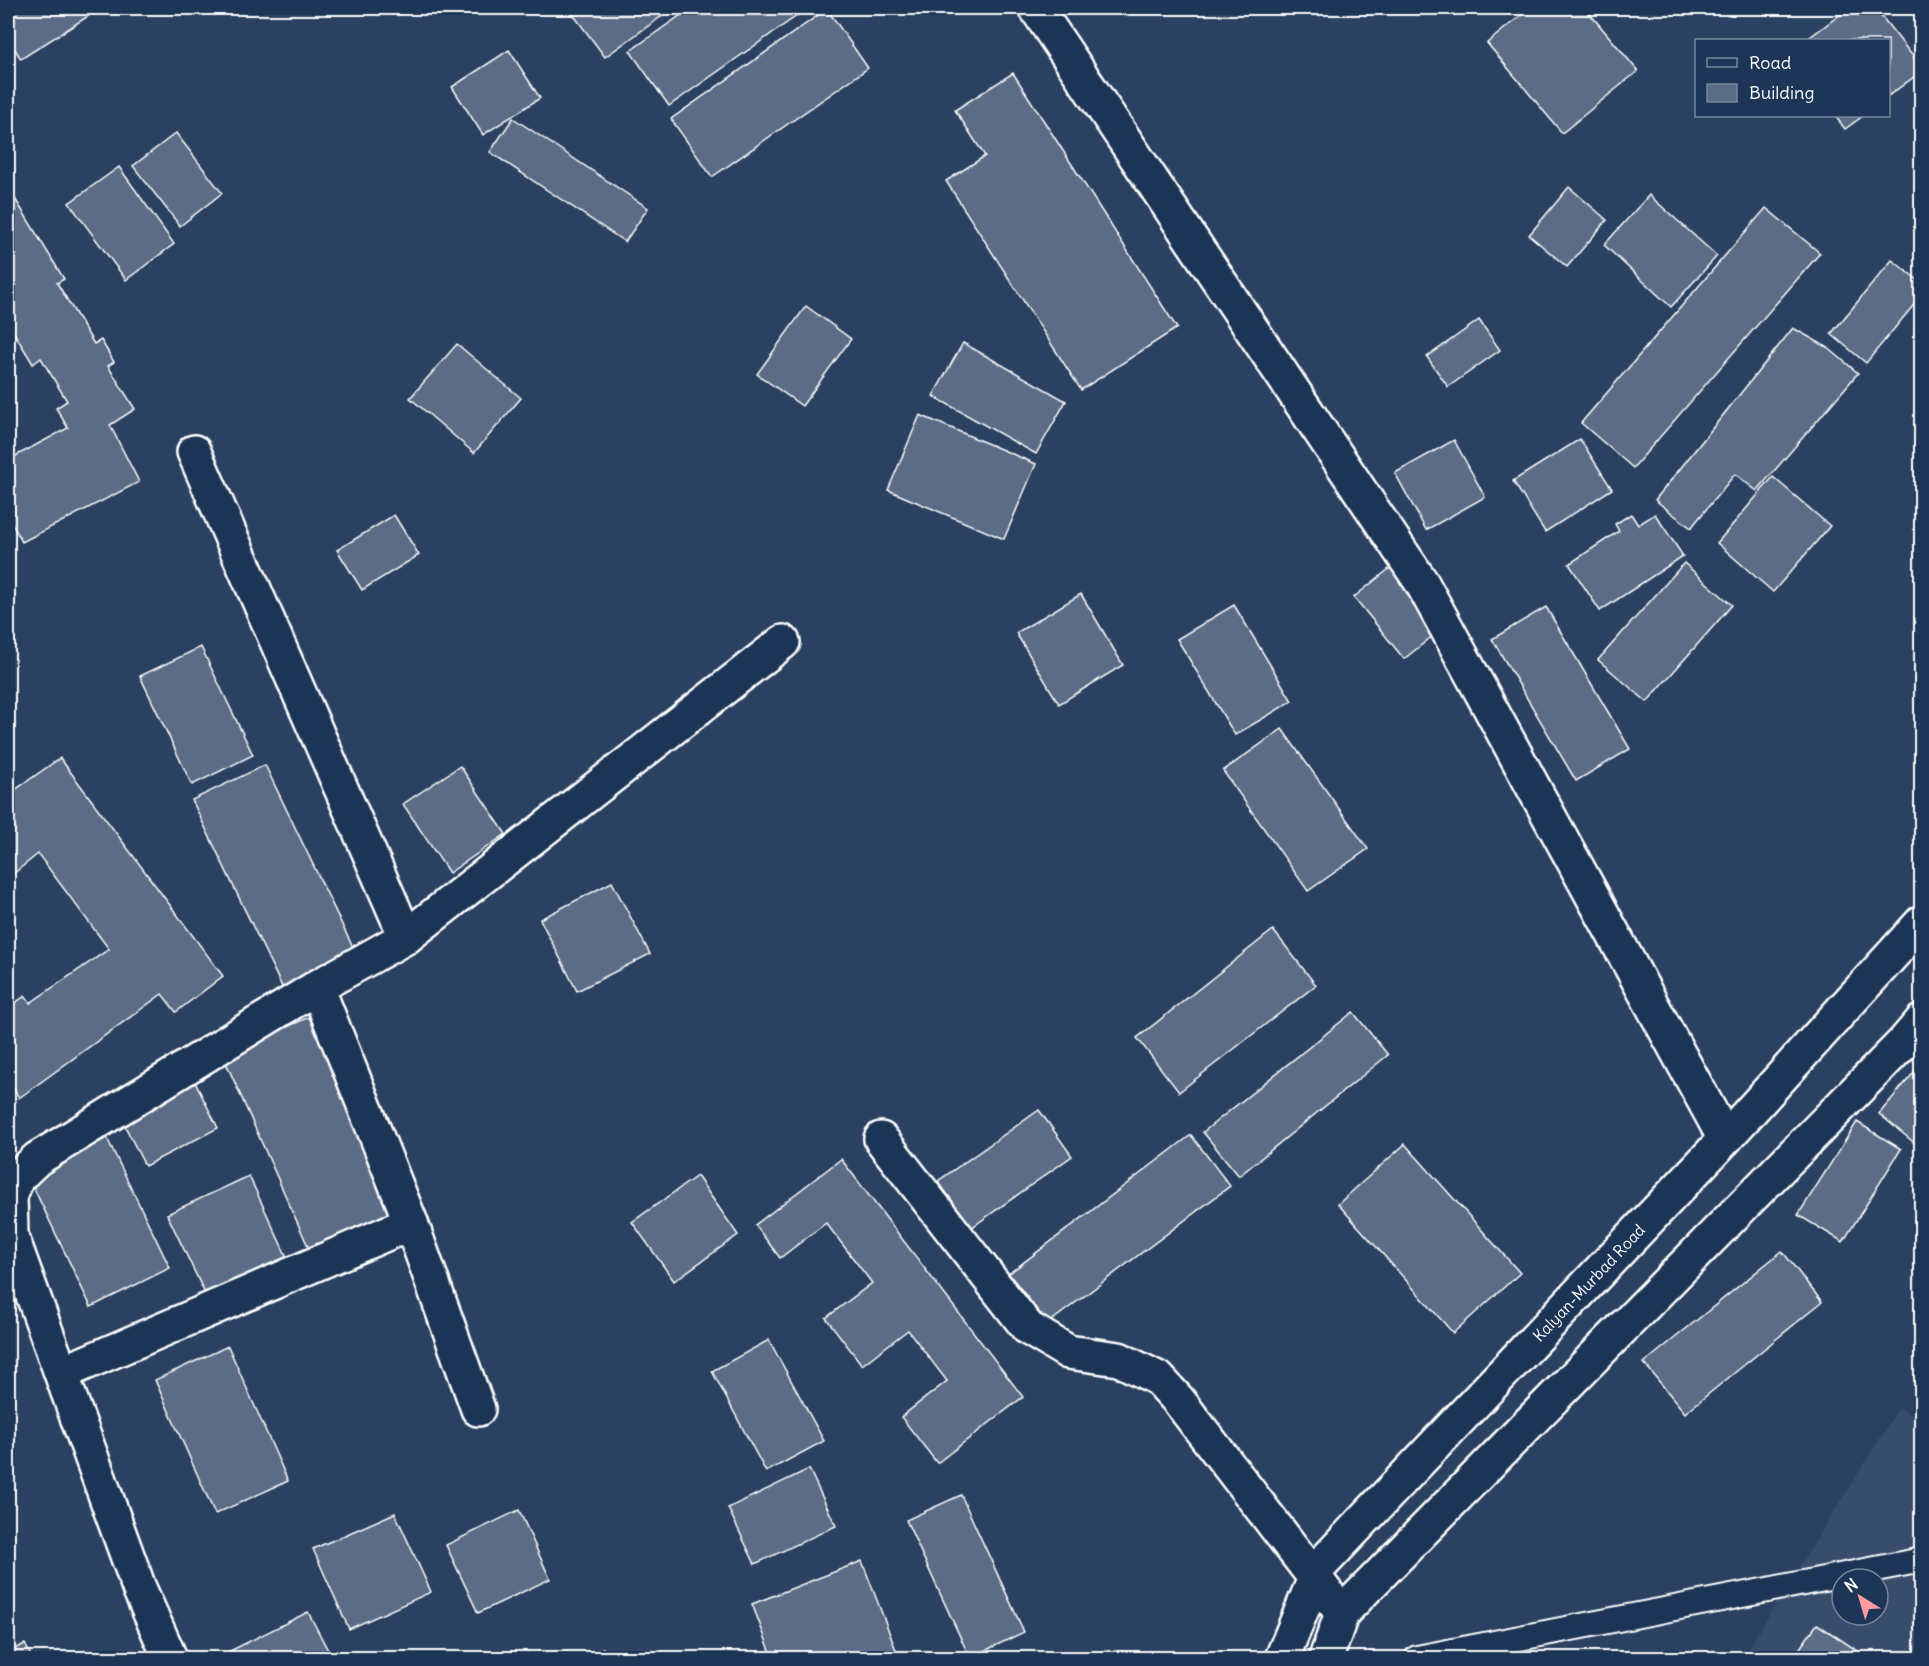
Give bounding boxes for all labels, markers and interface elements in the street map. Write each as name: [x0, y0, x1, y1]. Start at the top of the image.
legend: [1695, 39, 1890, 117]
text: Road: [1749, 51, 1792, 74]
text: Building: [1749, 81, 1814, 104]
street label: Kalyan-Murbad Road: [1528, 1220, 1649, 1346]
north arrow: [1830, 1567, 1890, 1627]
text: N: [1841, 1574, 1861, 1596]

